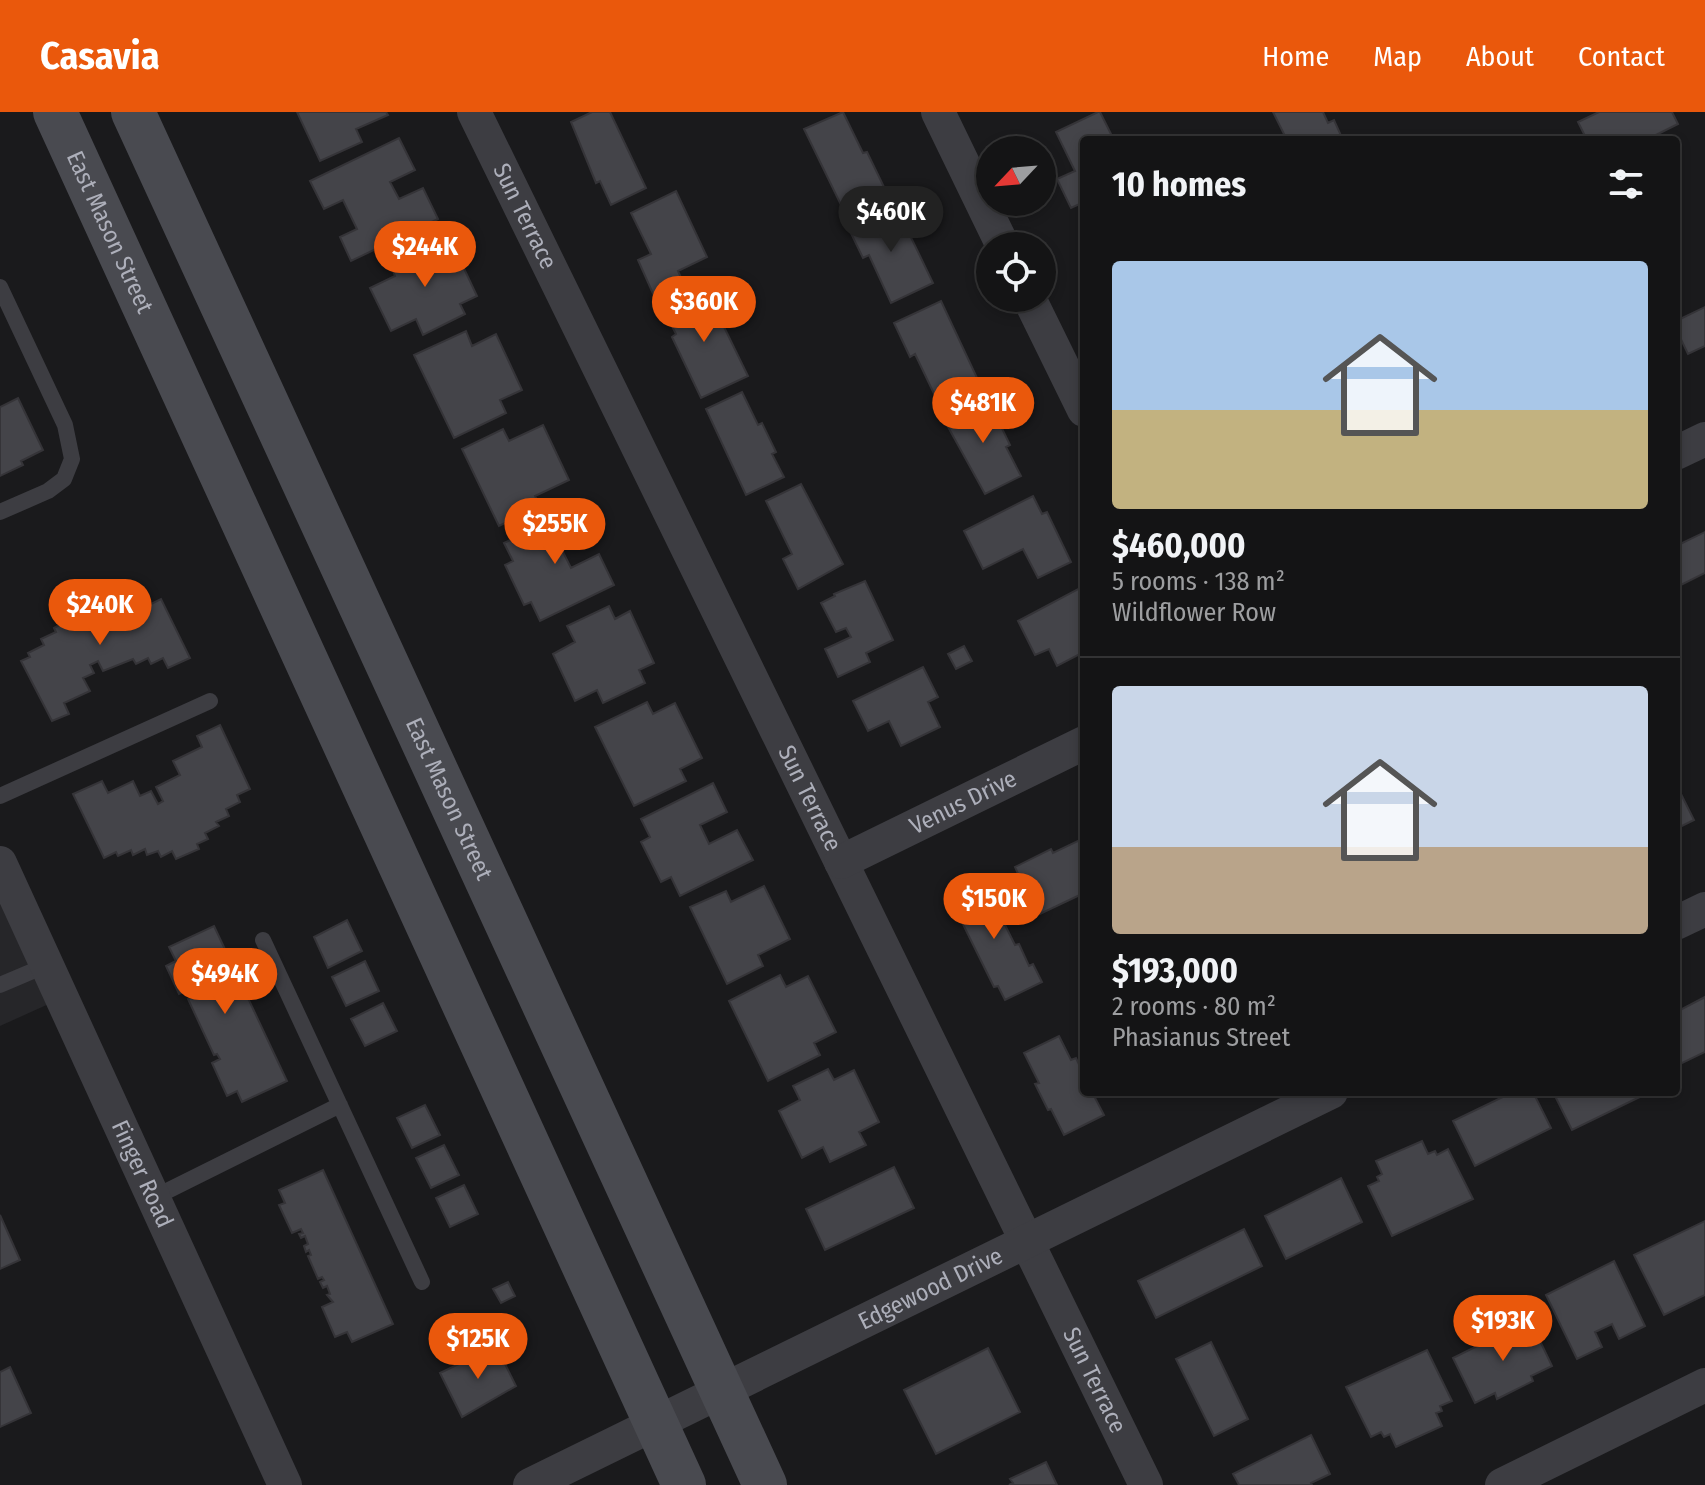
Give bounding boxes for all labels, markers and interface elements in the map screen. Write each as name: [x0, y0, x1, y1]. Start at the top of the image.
text: Casavia: [40, 33, 160, 79]
text: Home: [1262, 40, 1329, 73]
text: Map: [1373, 40, 1422, 73]
text: About: [1466, 40, 1534, 73]
text: Contact: [1578, 40, 1665, 73]
north arrow: [976, 136, 1056, 216]
map controls: [976, 136, 1056, 312]
street label: East Mason Street: [61, 147, 159, 318]
street label: Sun Terrace: [487, 159, 563, 273]
icon: filters: [1604, 162, 1648, 206]
text: 10 homes: [1112, 164, 1246, 205]
pin: $460K: [835, 186, 947, 254]
text: $460K: [856, 196, 926, 227]
pin: $244K: [369, 221, 481, 289]
text: $244K: [392, 231, 458, 262]
button: locate: [976, 232, 1056, 312]
pin: $360K: [648, 276, 760, 344]
text: $360K: [670, 286, 738, 317]
icon: home: [1308, 313, 1452, 457]
pin: $481K: [927, 377, 1039, 445]
text: $481K: [950, 387, 1016, 418]
pin: $255K: [499, 498, 611, 566]
text: $255K: [522, 508, 588, 539]
text: $460,000: [1112, 525, 1246, 566]
text: 5 rooms · 138 m²: [1112, 566, 1285, 597]
pin: $240K: [44, 579, 156, 647]
text: $240K: [67, 589, 133, 620]
text: Wildflower Row: [1112, 597, 1276, 628]
street label: East Mason Street: [400, 713, 499, 884]
icon: home: [1308, 738, 1452, 882]
street label: Sun Terrace: [772, 741, 847, 856]
street label: Venus Drive: [905, 764, 1021, 840]
pin: $150K: [938, 873, 1050, 941]
text: $150K: [961, 883, 1027, 914]
pin: $494K: [169, 948, 281, 1016]
text: $193,000: [1112, 950, 1238, 991]
text: $494K: [191, 958, 259, 989]
text: 2 rooms · 80 m²: [1112, 991, 1276, 1022]
text: Phasianus Street: [1112, 1022, 1290, 1053]
street label: Finger Road: [106, 1116, 179, 1232]
street label: Edgewood Drive: [854, 1241, 1007, 1336]
pin: $193K: [1447, 1295, 1559, 1363]
text: $193K: [1471, 1305, 1535, 1336]
pin: $125K: [422, 1313, 534, 1381]
text: $125K: [447, 1323, 509, 1354]
street label: Sun Terrace: [1057, 1323, 1132, 1438]

